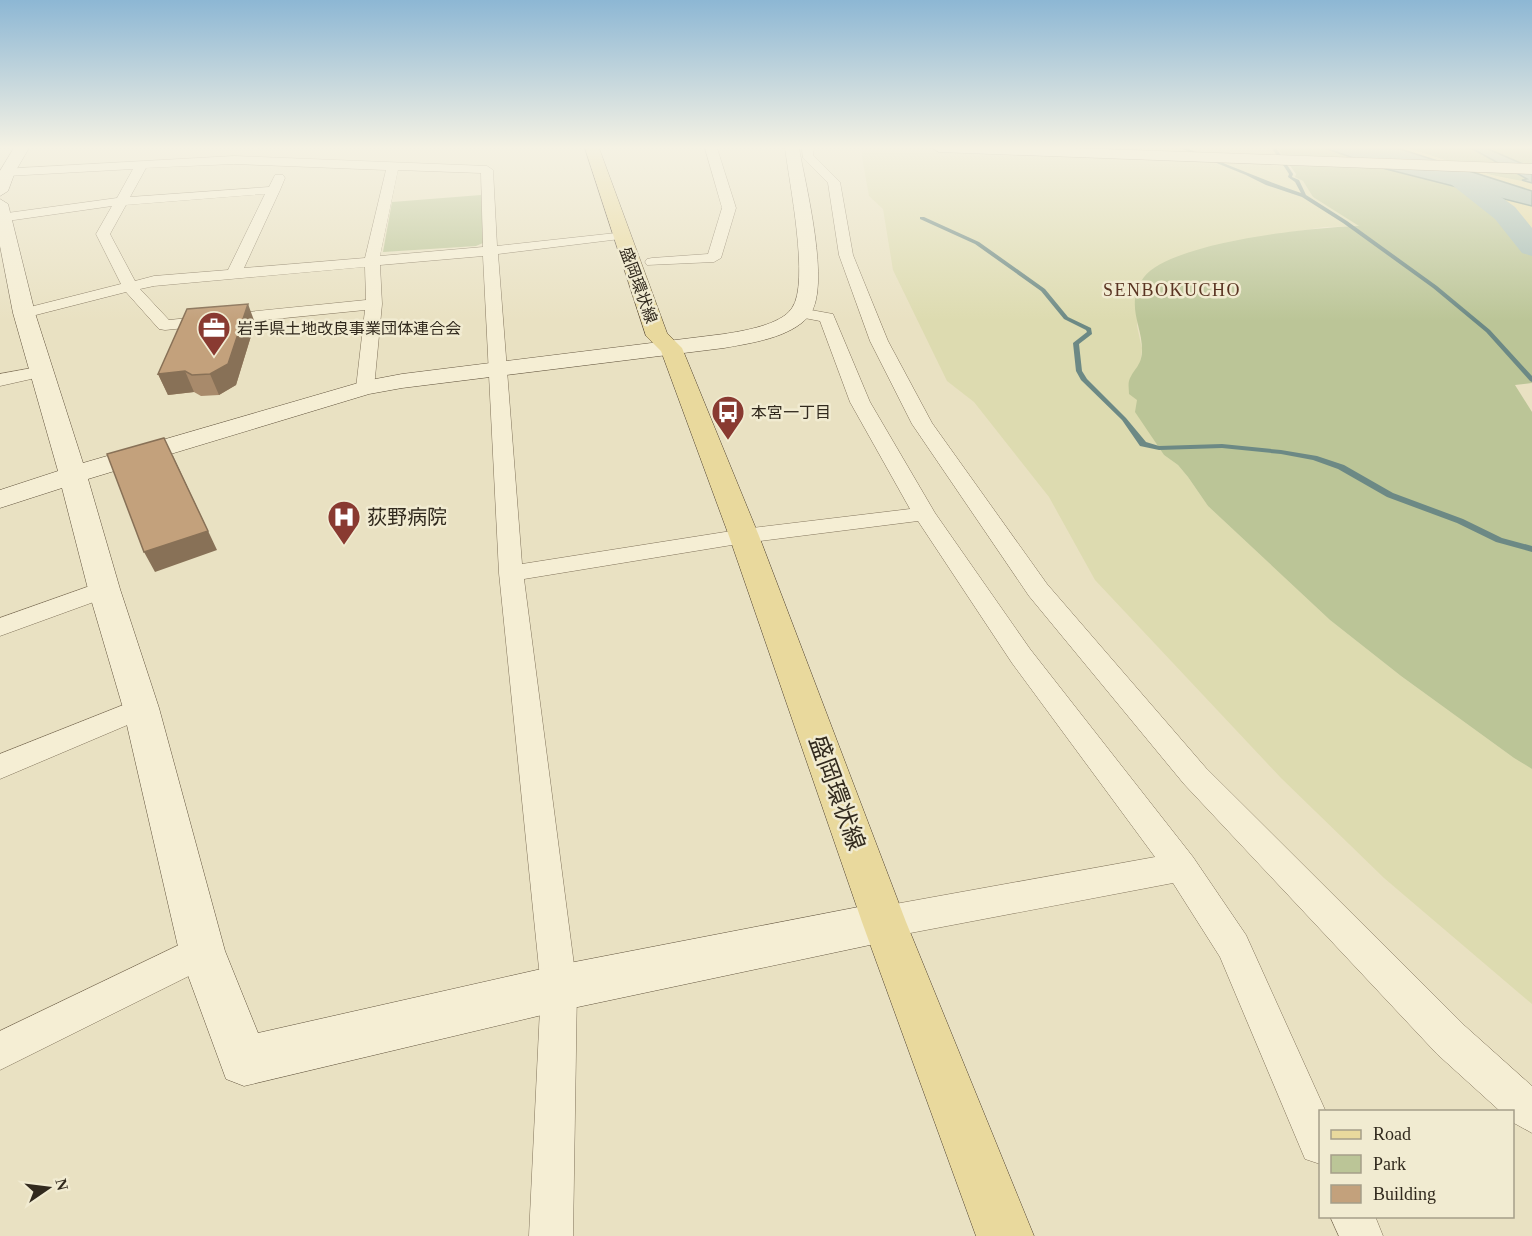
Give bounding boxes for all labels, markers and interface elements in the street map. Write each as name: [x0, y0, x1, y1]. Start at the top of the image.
street label: 盛岡環状線: [617, 245, 660, 326]
district label: SENBOKUCHO: [1103, 280, 1241, 300]
office icon: 岩手県土地改良事業団体連合会: [196, 310, 232, 357]
place label: 岩手県土地改良事業団体連合会: [237, 320, 461, 337]
bus stop icon: 本宮一丁目: [710, 394, 746, 441]
place label: 本宮一丁目: [751, 404, 831, 421]
hospital icon: 荻野病院: [326, 499, 362, 546]
place label: 荻野病院: [367, 506, 447, 528]
street label: 盛岡環状線: [804, 732, 870, 854]
legend: [1319, 1110, 1514, 1218]
text: Road: [1373, 1124, 1411, 1144]
text: Park: [1373, 1154, 1406, 1174]
north arrow: [18, 1158, 78, 1218]
text: N: [52, 1177, 72, 1193]
text: Building: [1373, 1184, 1436, 1204]

